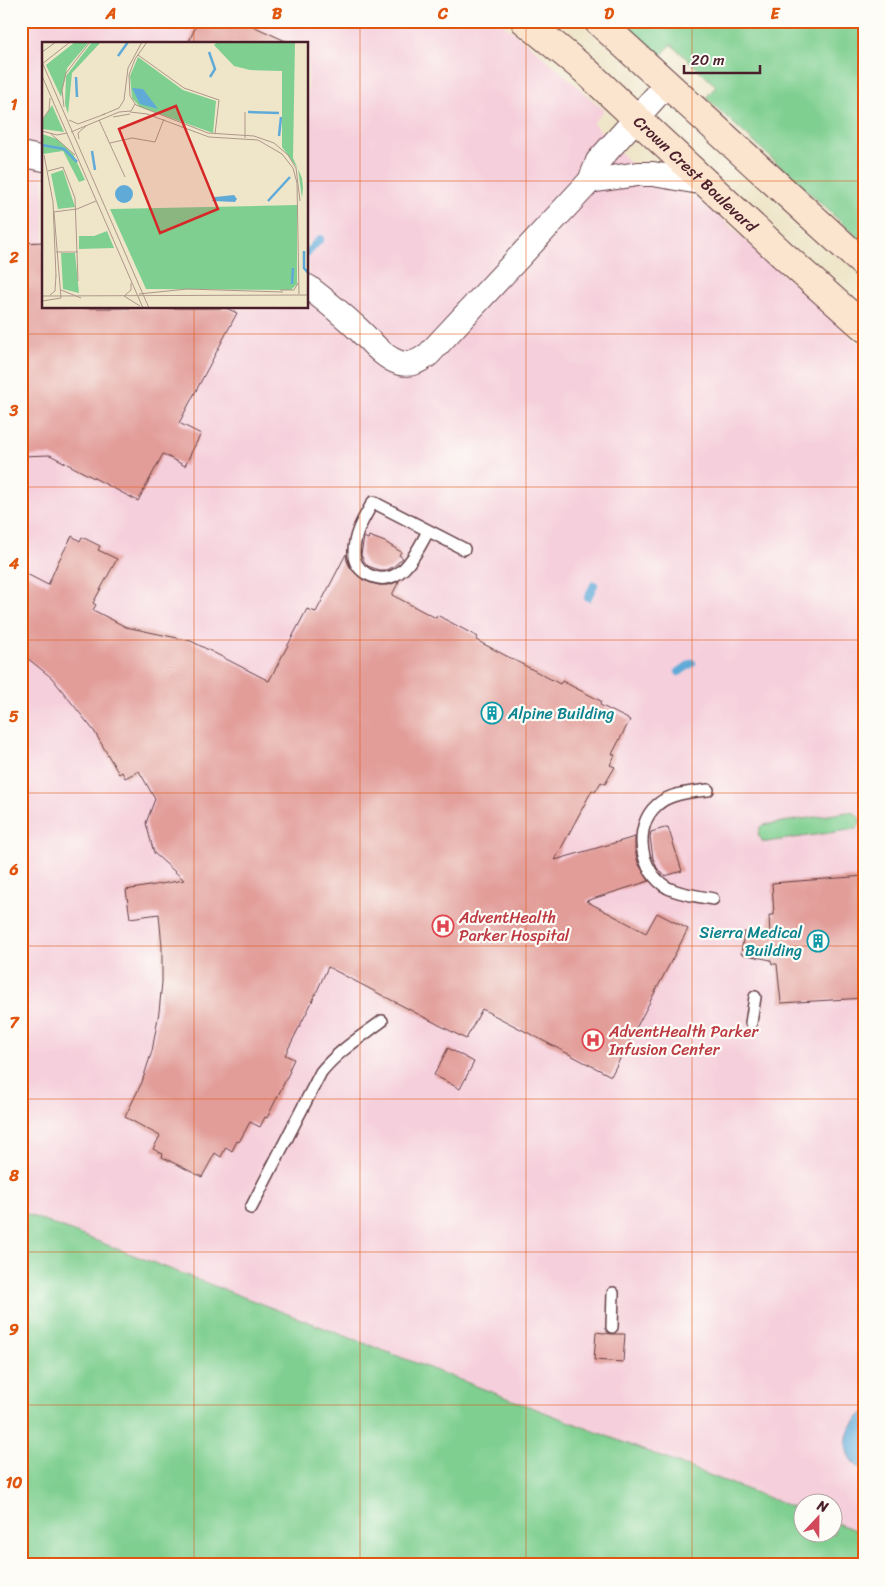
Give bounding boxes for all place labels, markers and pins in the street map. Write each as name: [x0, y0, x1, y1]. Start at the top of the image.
place label: Alpine Building: [507, 699, 614, 728]
building icon: Alpine Building: [480, 701, 504, 725]
place label: AdventHealth Parker Hospital: [458, 903, 570, 950]
hospital icon: AdventHealth Parker Hospital: [431, 914, 455, 938]
place label: Sierra Medical Building: [699, 918, 802, 965]
building icon: Sierra Medical Building: [806, 929, 830, 953]
place label: AdventHealth Parker Infusion Center: [608, 1017, 759, 1064]
hospital icon: AdventHealth Parker Infusion Center: [581, 1028, 605, 1052]

